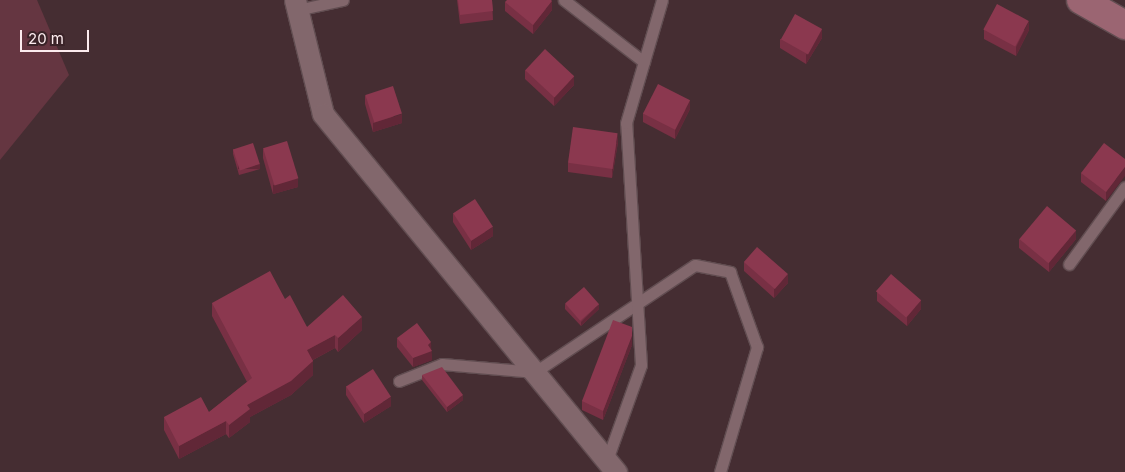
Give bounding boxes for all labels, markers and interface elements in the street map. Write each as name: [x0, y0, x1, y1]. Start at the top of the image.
scale bar: [22, 20, 91, 52]
text: 20 m: [28, 29, 64, 48]

